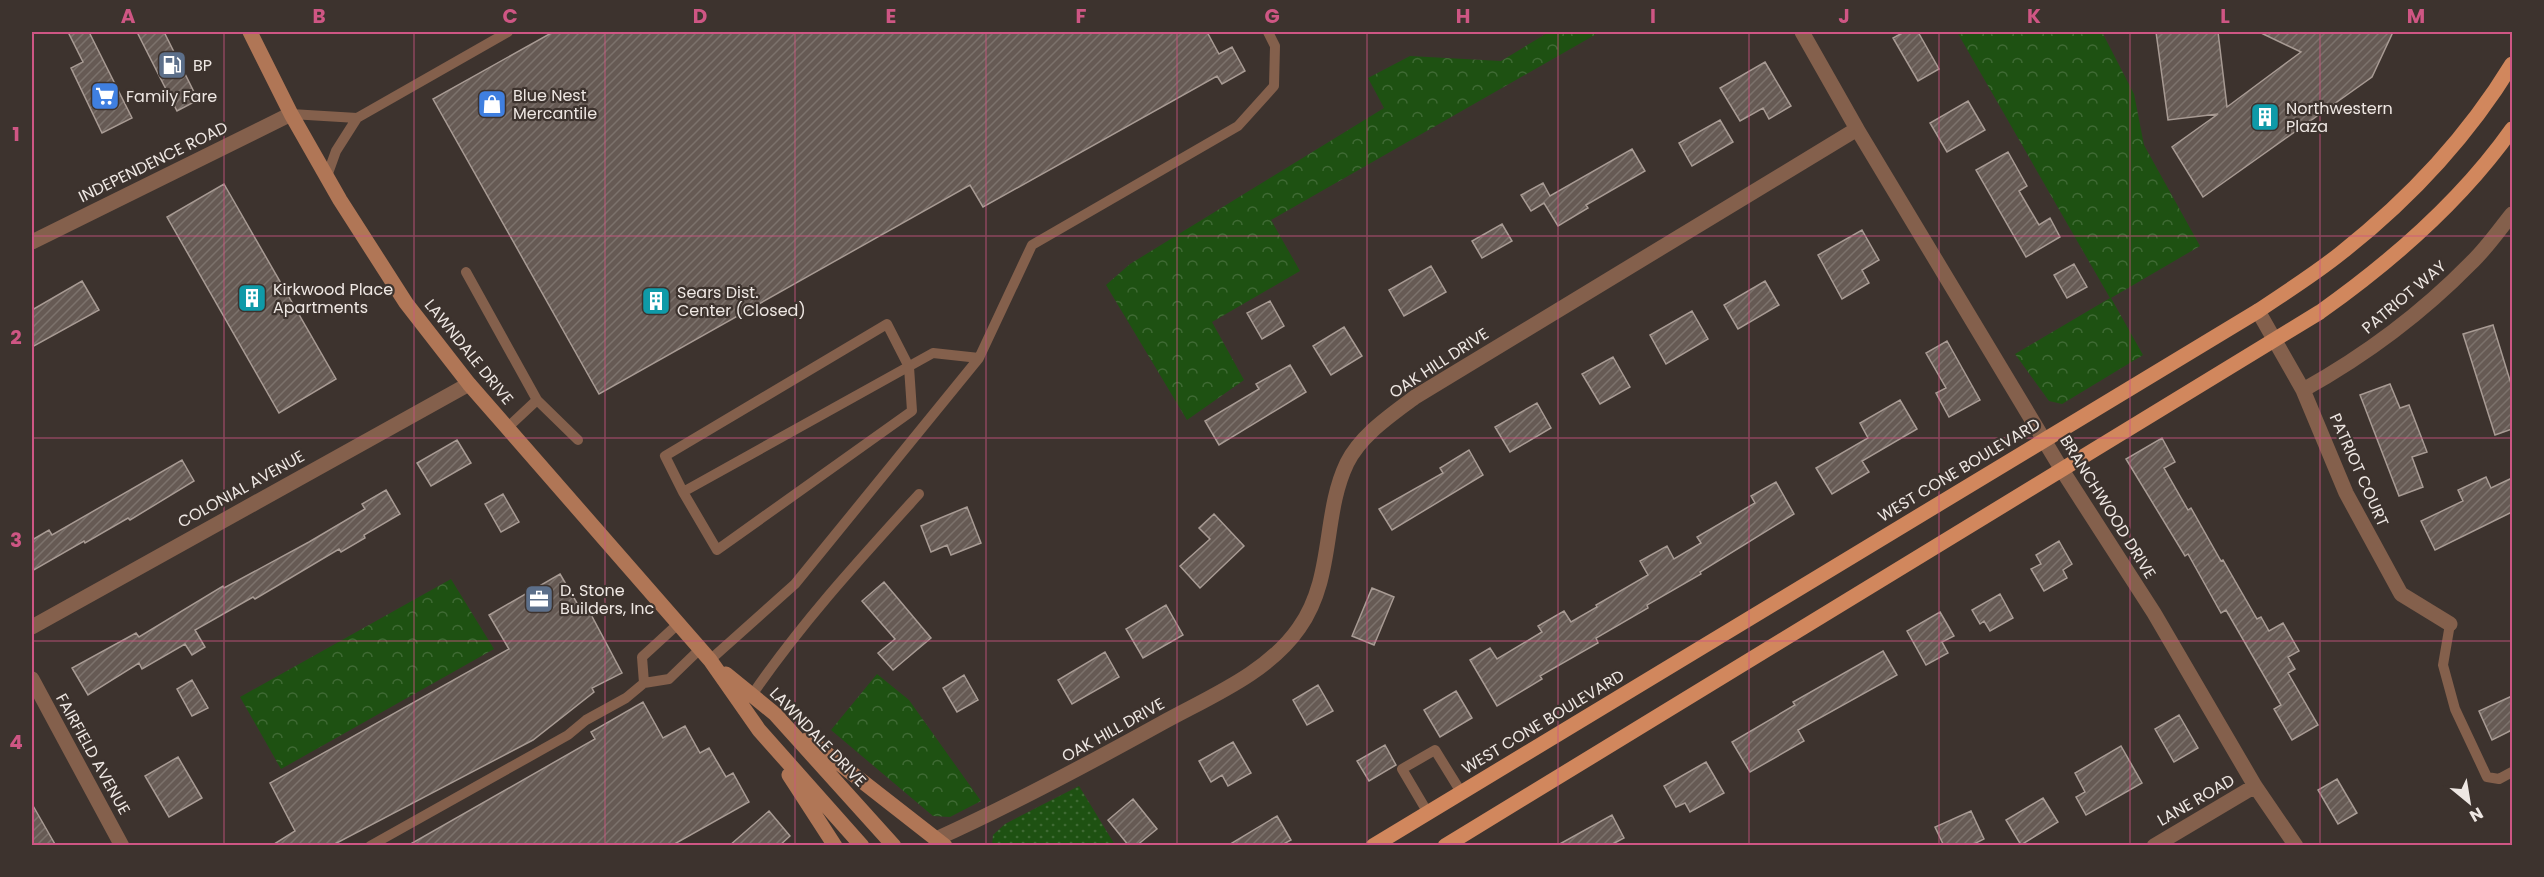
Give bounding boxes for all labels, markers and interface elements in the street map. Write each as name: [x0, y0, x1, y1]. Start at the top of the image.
text: A: [121, 2, 136, 30]
text: B: [312, 2, 326, 30]
text: C: [502, 2, 518, 30]
text: D: [693, 2, 707, 30]
text: E: [886, 2, 896, 30]
text: F: [1076, 2, 1087, 30]
text: G: [1264, 2, 1280, 30]
text: H: [1456, 2, 1470, 30]
text: I: [1650, 2, 1656, 30]
text: J: [1838, 2, 1850, 30]
text: K: [2027, 2, 2041, 30]
text: L: [2220, 2, 2230, 30]
text: M: [2407, 2, 2425, 30]
fuel station icon: BP: [156, 49, 188, 81]
place label: BP: [193, 54, 212, 77]
supermarket icon: Family Fare: [89, 80, 121, 112]
place label: Blue Nest Mercantile: [513, 84, 597, 125]
place label: Family Fare: [126, 85, 217, 108]
shop icon: Blue Nest Mercantile: [476, 88, 508, 120]
place label: Northwestern Plaza: [2286, 97, 2393, 138]
building icon: Northwestern Plaza: [2249, 101, 2281, 133]
street label: INDEPENDENCE ROAD: [75, 116, 231, 208]
text: 1: [12, 120, 20, 148]
street label: PATRIOT WAY: [2357, 254, 2452, 339]
place label: Kirkwood Place Apartments: [273, 278, 393, 319]
place label: Sears Dist. Center (Closed): [677, 281, 806, 322]
building icon: Kirkwood Place Apartments: [236, 282, 268, 314]
building icon: Sears Dist. Center (Closed): [640, 285, 672, 317]
street label: LAWNDALE DRIVE: [419, 294, 519, 410]
street label: OAK HILL DRIVE: [1385, 322, 1493, 404]
text: 2: [10, 323, 22, 351]
street label: PATRIOT COURT: [2324, 410, 2394, 531]
street label: WEST CONE BOULEVARD: [1873, 412, 2045, 528]
street label: BRANCHWOOD DRIVE: [2054, 431, 2162, 583]
street label: COLONIAL AVENUE: [173, 445, 309, 533]
text: 3: [10, 526, 22, 554]
place label: D. Stone Builders, Inc: [560, 579, 655, 620]
office icon: D. Stone Builders, Inc: [523, 583, 555, 615]
street label: WEST CONE BOULEVARD: [1457, 664, 1629, 780]
street label: LAWNDALE DRIVE: [765, 682, 871, 792]
street label: FAIRFIELD AVENUE: [50, 689, 136, 819]
street label: OAK HILL DRIVE: [1057, 692, 1169, 768]
text: 4: [9, 728, 23, 756]
street label: LANE ROAD: [2153, 769, 2239, 831]
north arrow: [2439, 772, 2499, 832]
text: N: [2465, 802, 2487, 828]

